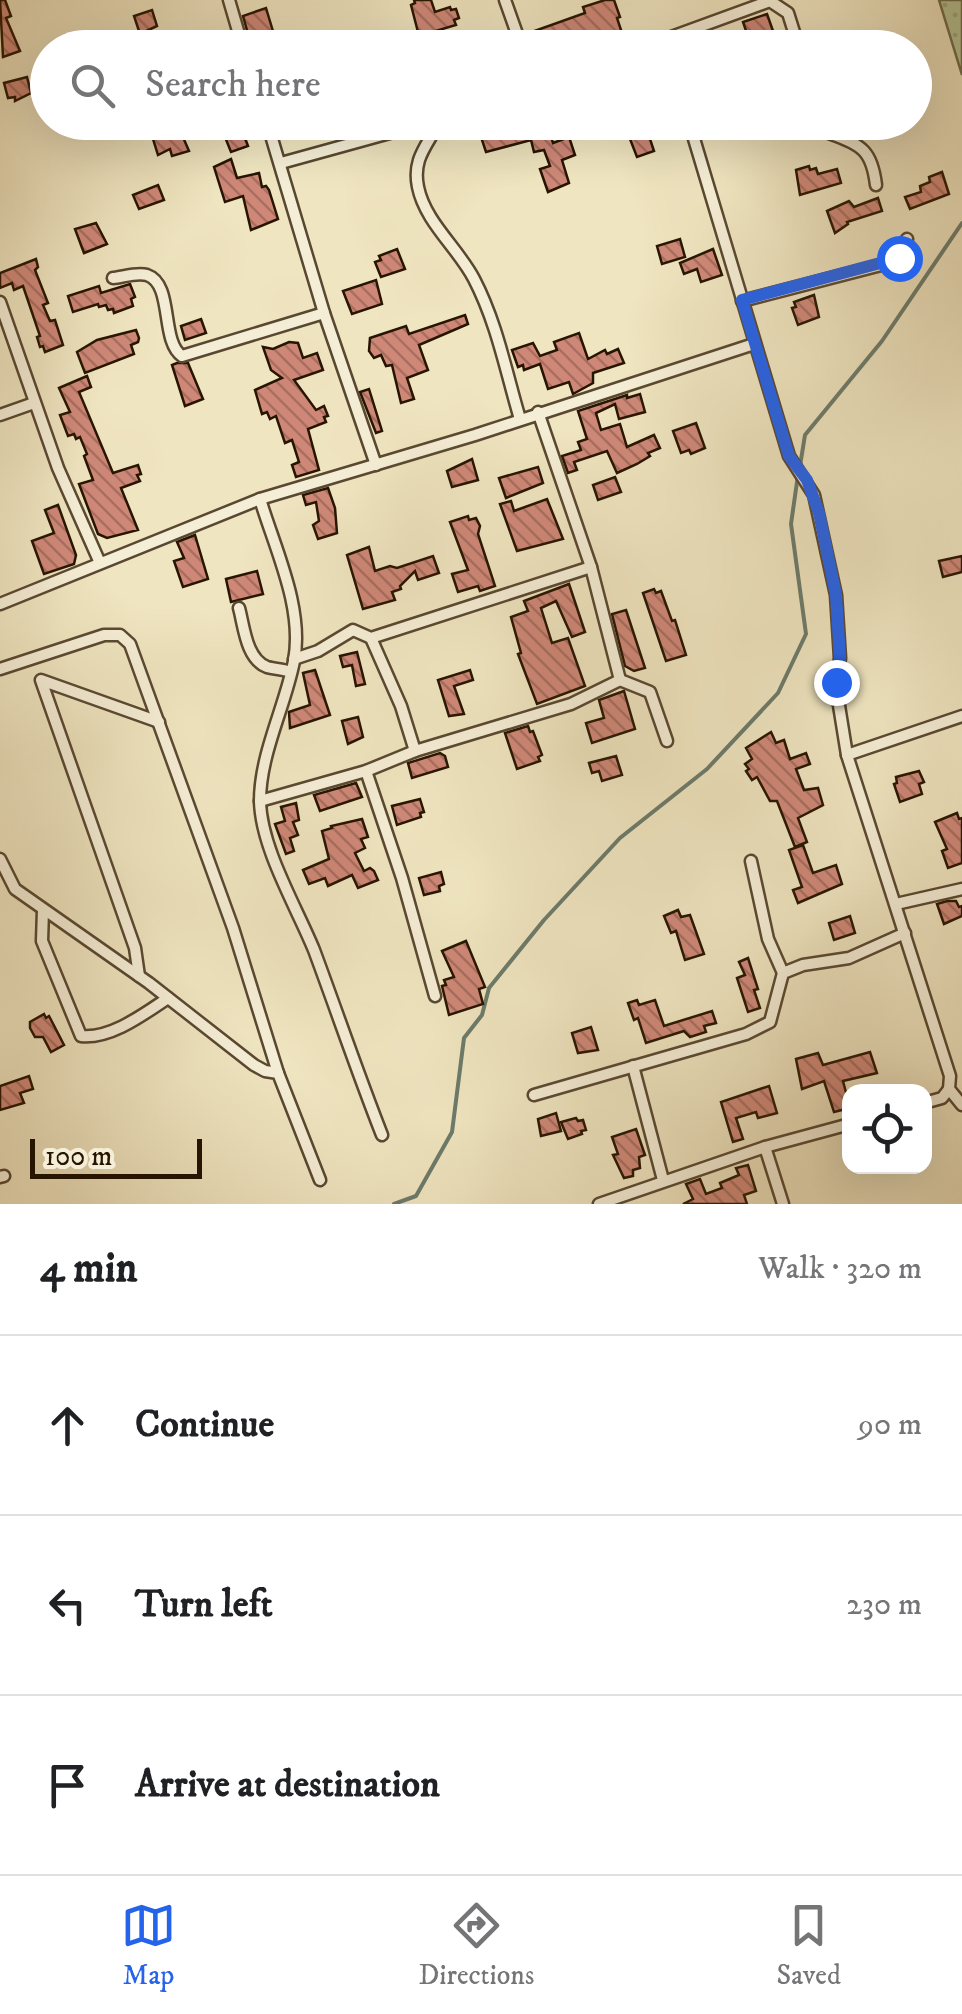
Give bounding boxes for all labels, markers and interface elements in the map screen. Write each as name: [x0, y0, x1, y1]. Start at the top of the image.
search box: [30, 30, 932, 140]
icon: search: [65, 58, 120, 113]
text: Search here: [145, 61, 321, 109]
route start: [877, 236, 923, 282]
route end: [814, 660, 860, 706]
map controls: [842, 1084, 932, 1174]
button: locate: [842, 1084, 932, 1174]
scale bar: [30, 1134, 202, 1178]
text: 100 m: [45, 1139, 112, 1174]
text: 4 min: [40, 1243, 138, 1295]
text: Walk · 320 m: [758, 1249, 922, 1289]
icon: ahead: [40, 1398, 95, 1453]
text: Continue: [135, 1401, 274, 1449]
text: 90 m: [858, 1405, 922, 1445]
icon: left: [40, 1578, 95, 1633]
text: Turn left: [135, 1581, 273, 1629]
text: 230 m: [846, 1585, 922, 1625]
icon: arrive: [40, 1758, 95, 1813]
text: Arrive at destination: [135, 1761, 440, 1809]
tab: Map: [121, 1898, 176, 1993]
tab: Directions: [418, 1898, 534, 1993]
tab: Saved: [777, 1898, 841, 1993]

